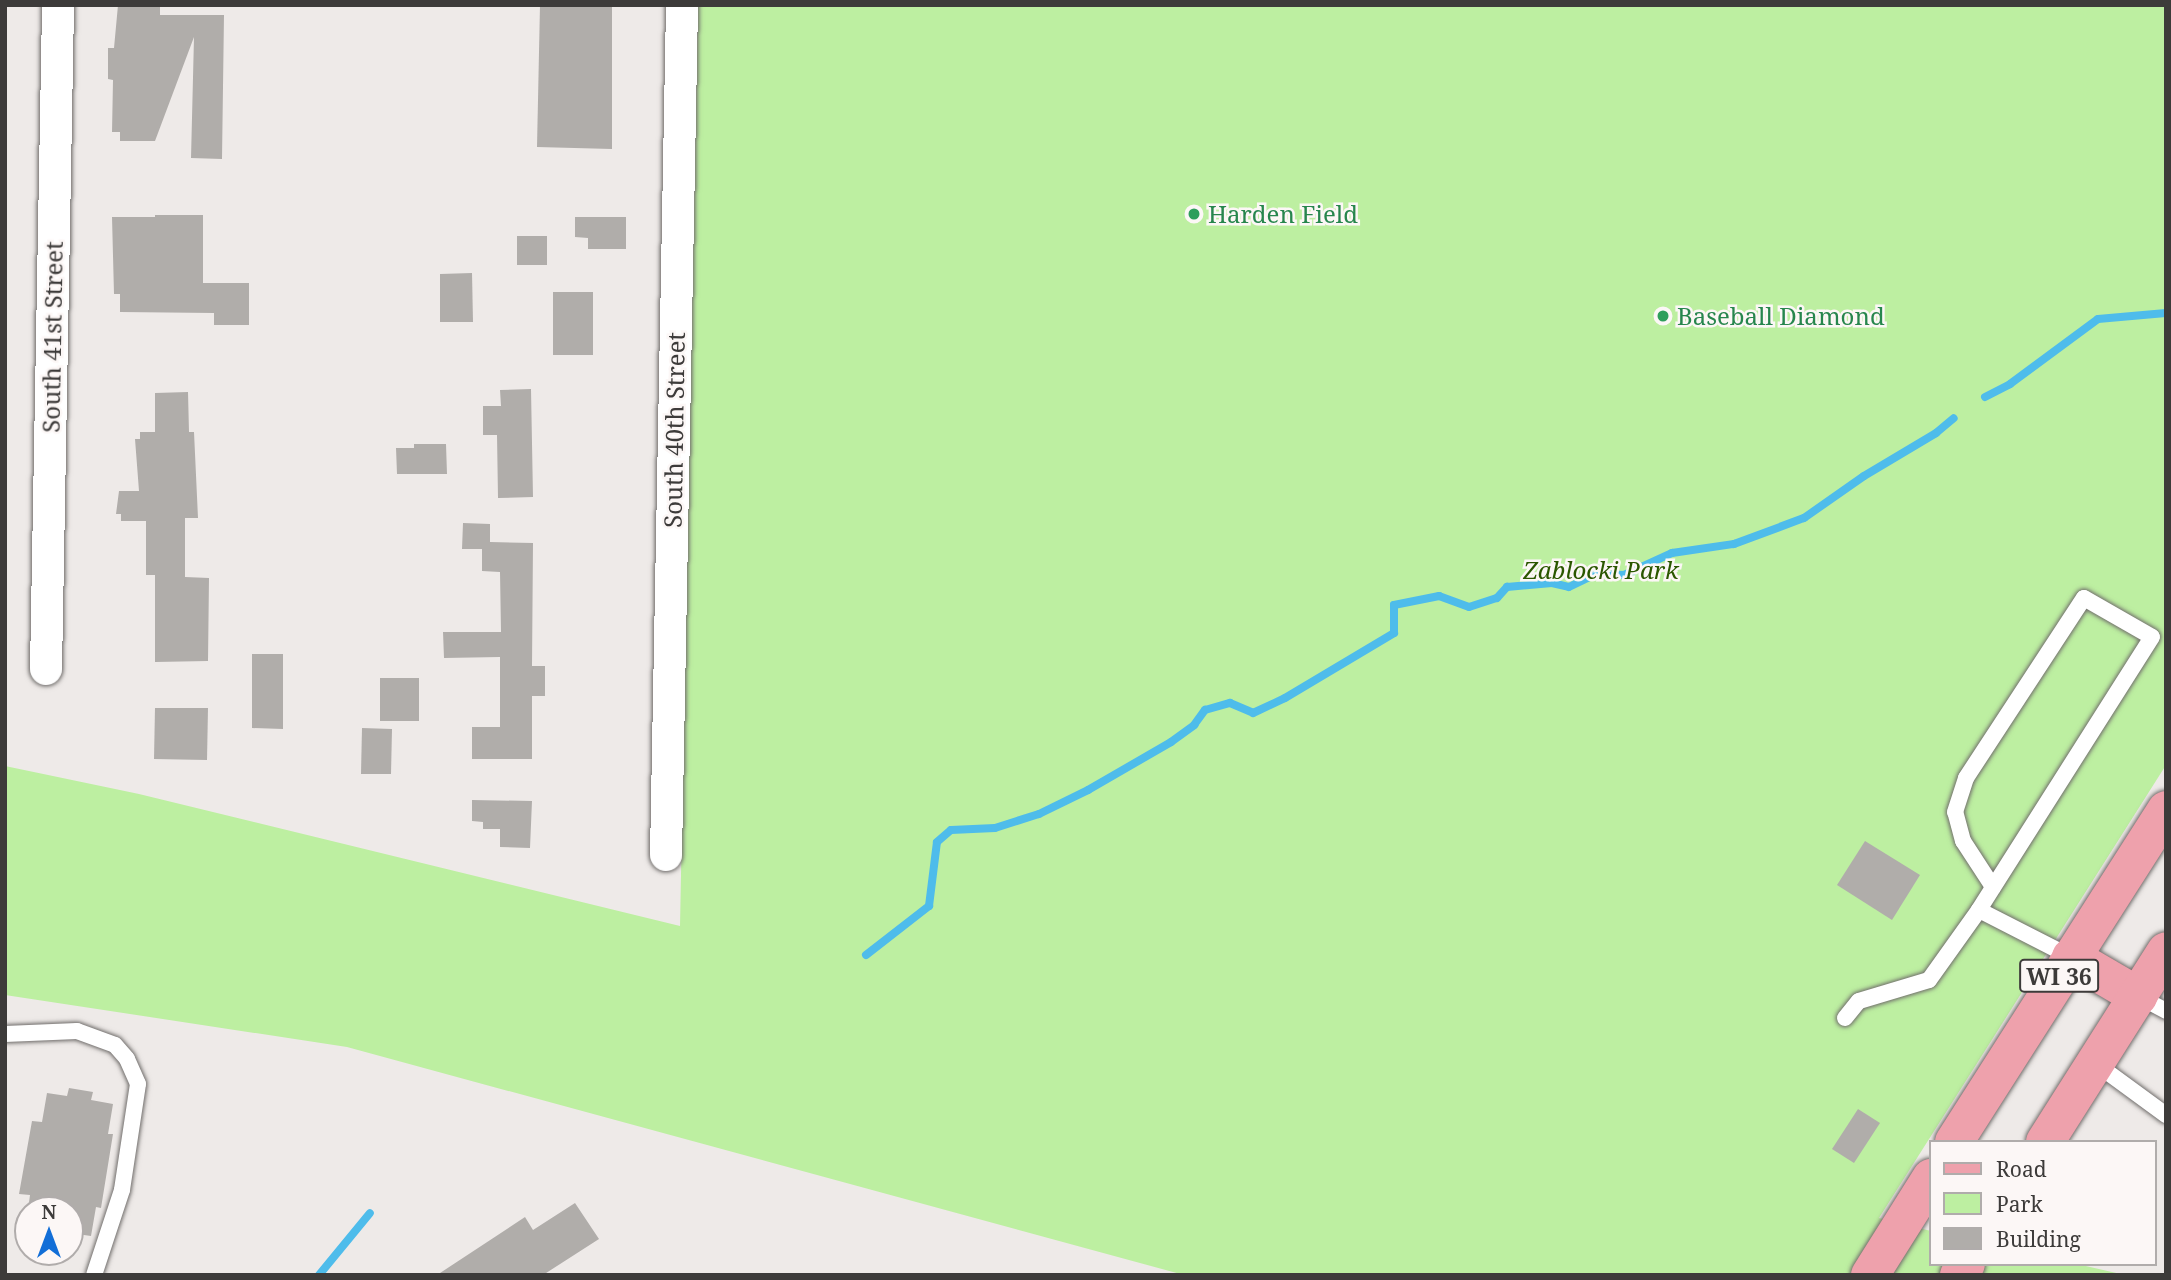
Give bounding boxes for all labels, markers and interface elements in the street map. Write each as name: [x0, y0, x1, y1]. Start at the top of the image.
place label: Harden Field: [1208, 200, 1358, 228]
marker: Harden Field: [1186, 206, 1202, 222]
street label: South 41st Street: [36, 241, 68, 433]
place label: Baseball Diamond: [1677, 302, 1885, 330]
marker: Baseball Diamond: [1655, 308, 1671, 324]
street label: South 40th Street: [658, 332, 690, 528]
park label: Zablocki Park: [1523, 556, 1679, 584]
road number: WI 36: [2019, 956, 2099, 995]
legend: [1930, 1140, 2157, 1266]
text: Road: [1996, 1155, 2047, 1183]
text: Park: [1996, 1190, 2043, 1218]
north arrow: [14, 1196, 84, 1266]
text: N: [42, 1199, 56, 1225]
text: Building: [1996, 1225, 2081, 1253]

